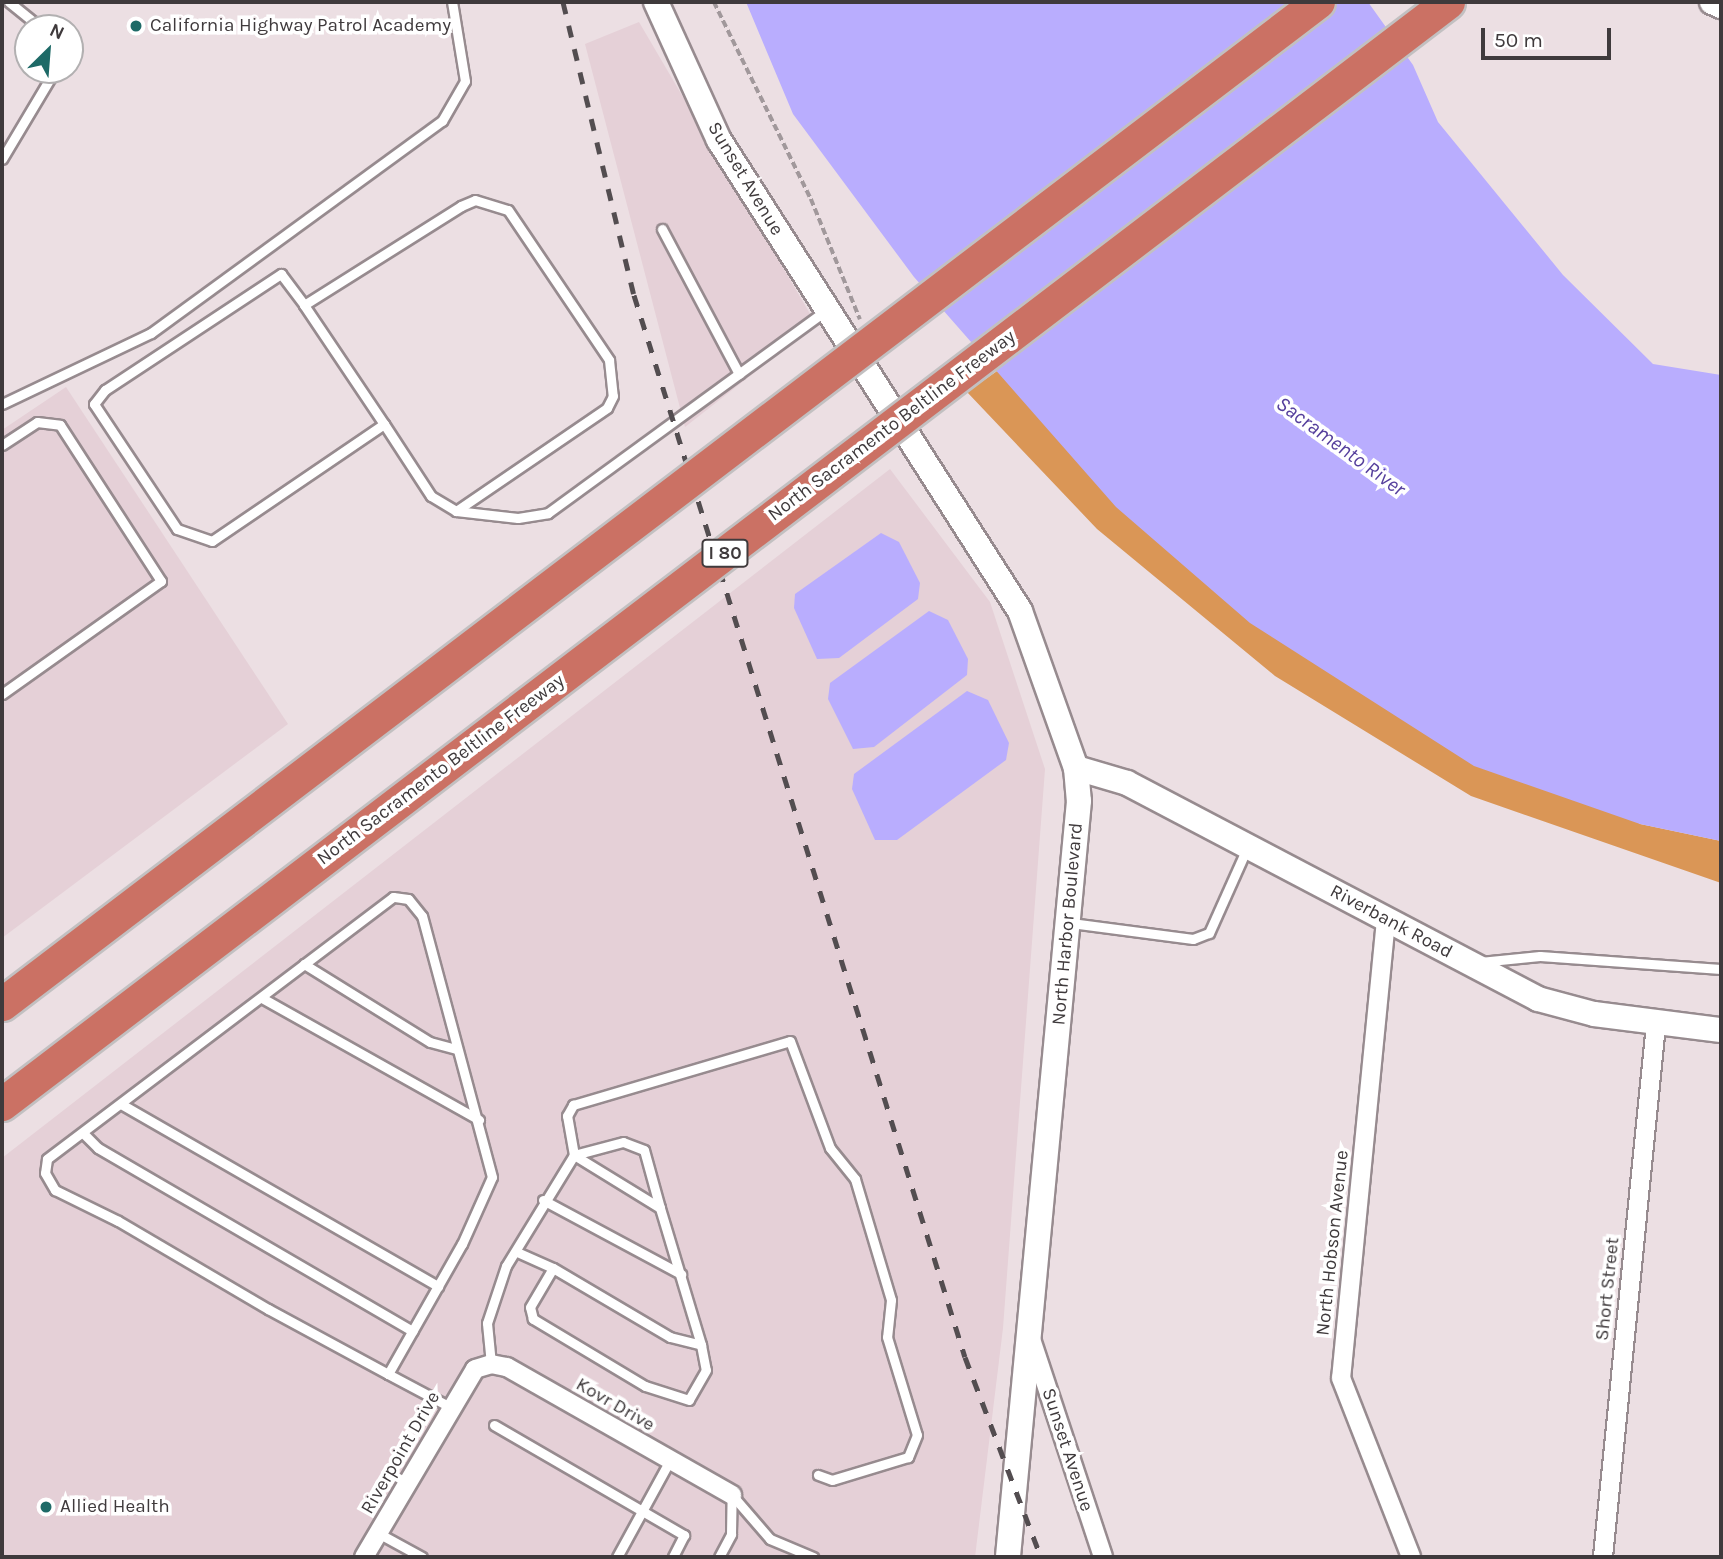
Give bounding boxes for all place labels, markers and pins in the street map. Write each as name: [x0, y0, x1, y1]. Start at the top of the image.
place label: California Highway Patrol Academy: [150, 15, 451, 37]
marker: California Highway Patrol Academy: [128, 18, 144, 34]
place label: Allied Health: [60, 1496, 170, 1518]
marker: Allied Health: [38, 1499, 54, 1515]

